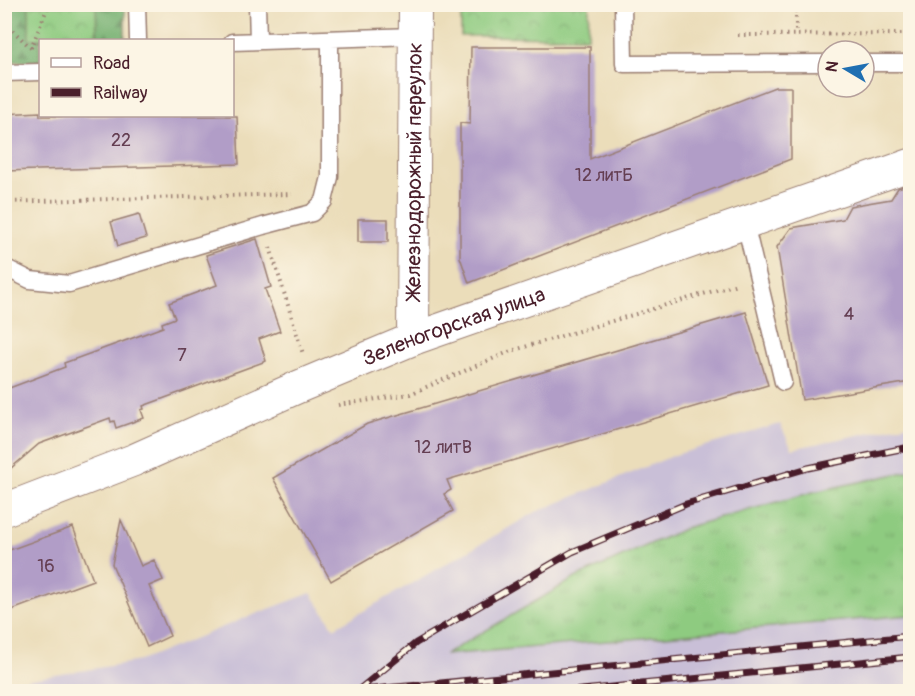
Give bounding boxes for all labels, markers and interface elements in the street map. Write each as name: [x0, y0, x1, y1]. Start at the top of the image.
legend: [39, 39, 234, 117]
north arrow: [816, 39, 876, 99]
street label: Железнодорожный переулок: [400, 42, 429, 303]
text: Road: [93, 52, 130, 75]
text: N: [821, 59, 843, 74]
text: Railway: [93, 82, 148, 105]
house number: 22: [111, 129, 131, 152]
house number: 12 литБ: [575, 164, 633, 187]
street label: Зеленогорская улица: [358, 281, 549, 373]
house number: 4: [844, 303, 855, 326]
house number: 7: [177, 344, 187, 367]
house number: 12 литВ: [414, 436, 472, 459]
house number: 16: [37, 555, 55, 578]

